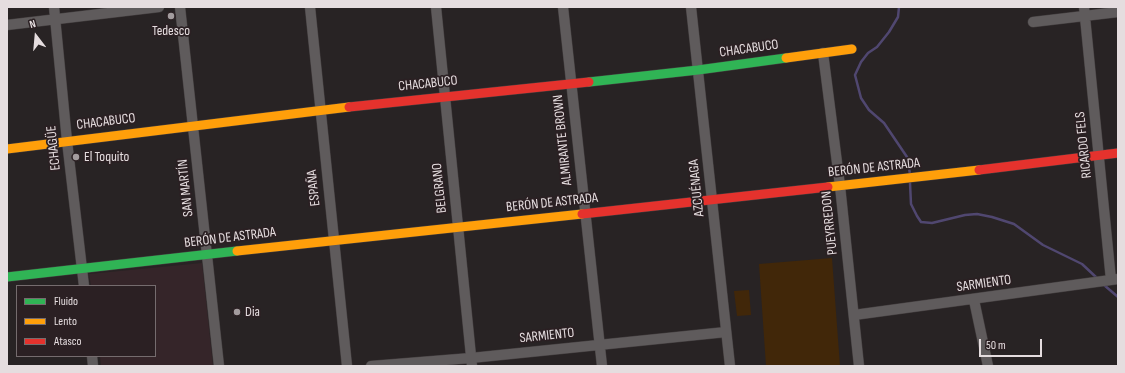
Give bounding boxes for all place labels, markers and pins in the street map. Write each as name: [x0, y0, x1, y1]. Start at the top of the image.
marker: Tedesco: [166, 11, 176, 21]
place label: Tedesco: [152, 23, 190, 39]
place label: El Toquito: [84, 149, 129, 165]
marker: El Toquito: [71, 152, 81, 162]
place label: Dia: [245, 304, 260, 320]
marker: Dia: [232, 307, 242, 317]

